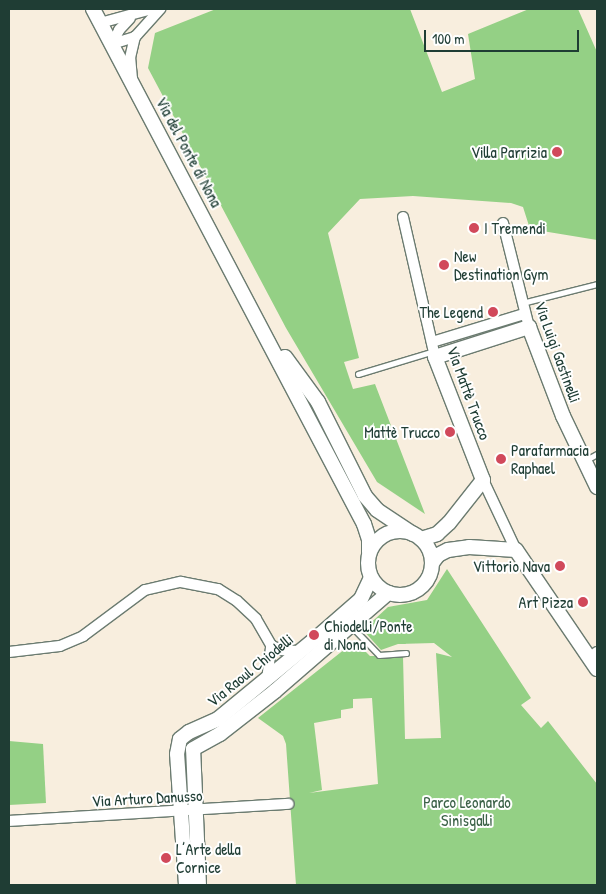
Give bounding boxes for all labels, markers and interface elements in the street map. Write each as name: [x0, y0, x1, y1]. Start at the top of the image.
scale bar: [426, 20, 581, 52]
text: 100 m: [432, 28, 465, 49]
street label: Via del Ponte di Nona: [152, 94, 226, 210]
place label: Villa Parrizia: [471, 142, 547, 162]
marker: Villa Parrizia: [551, 146, 563, 158]
place label: I Tremendi: [484, 218, 546, 238]
marker: I Tremendi: [468, 222, 480, 234]
place label: New Destination Gym: [454, 246, 548, 284]
marker: New Destination Gym: [438, 259, 450, 271]
street label: Via Luigi Gastinelli: [531, 299, 585, 405]
place label: The Legend: [419, 302, 483, 322]
marker: The Legend: [487, 306, 499, 318]
street label: Via Mattè Trucco: [443, 344, 495, 442]
place label: Mattè Trucco: [364, 422, 440, 442]
marker: Mattè Trucco: [444, 426, 456, 438]
place label: Parafarmacia Raphael: [511, 440, 589, 478]
marker: Parafarmacia Raphael: [495, 453, 507, 465]
place label: Vittorio Nava: [473, 556, 550, 576]
marker: Vittorio Nava: [554, 560, 566, 572]
place label: Art Pizza: [519, 592, 573, 612]
marker: Art Pizza: [577, 596, 589, 608]
place label: Chiodelli/Ponte di Nona: [324, 616, 413, 654]
street label: Via Raoul Chiodelli: [203, 629, 297, 711]
marker: Chiodelli/Ponte di Nona: [308, 629, 320, 641]
street label: Via Arturo Danusso: [91, 786, 203, 810]
park label: Parco Leonardo Sinisgalli: [423, 792, 511, 830]
place label: L’Arte della Cornice: [176, 839, 241, 877]
marker: L’Arte della Cornice: [160, 852, 172, 864]

